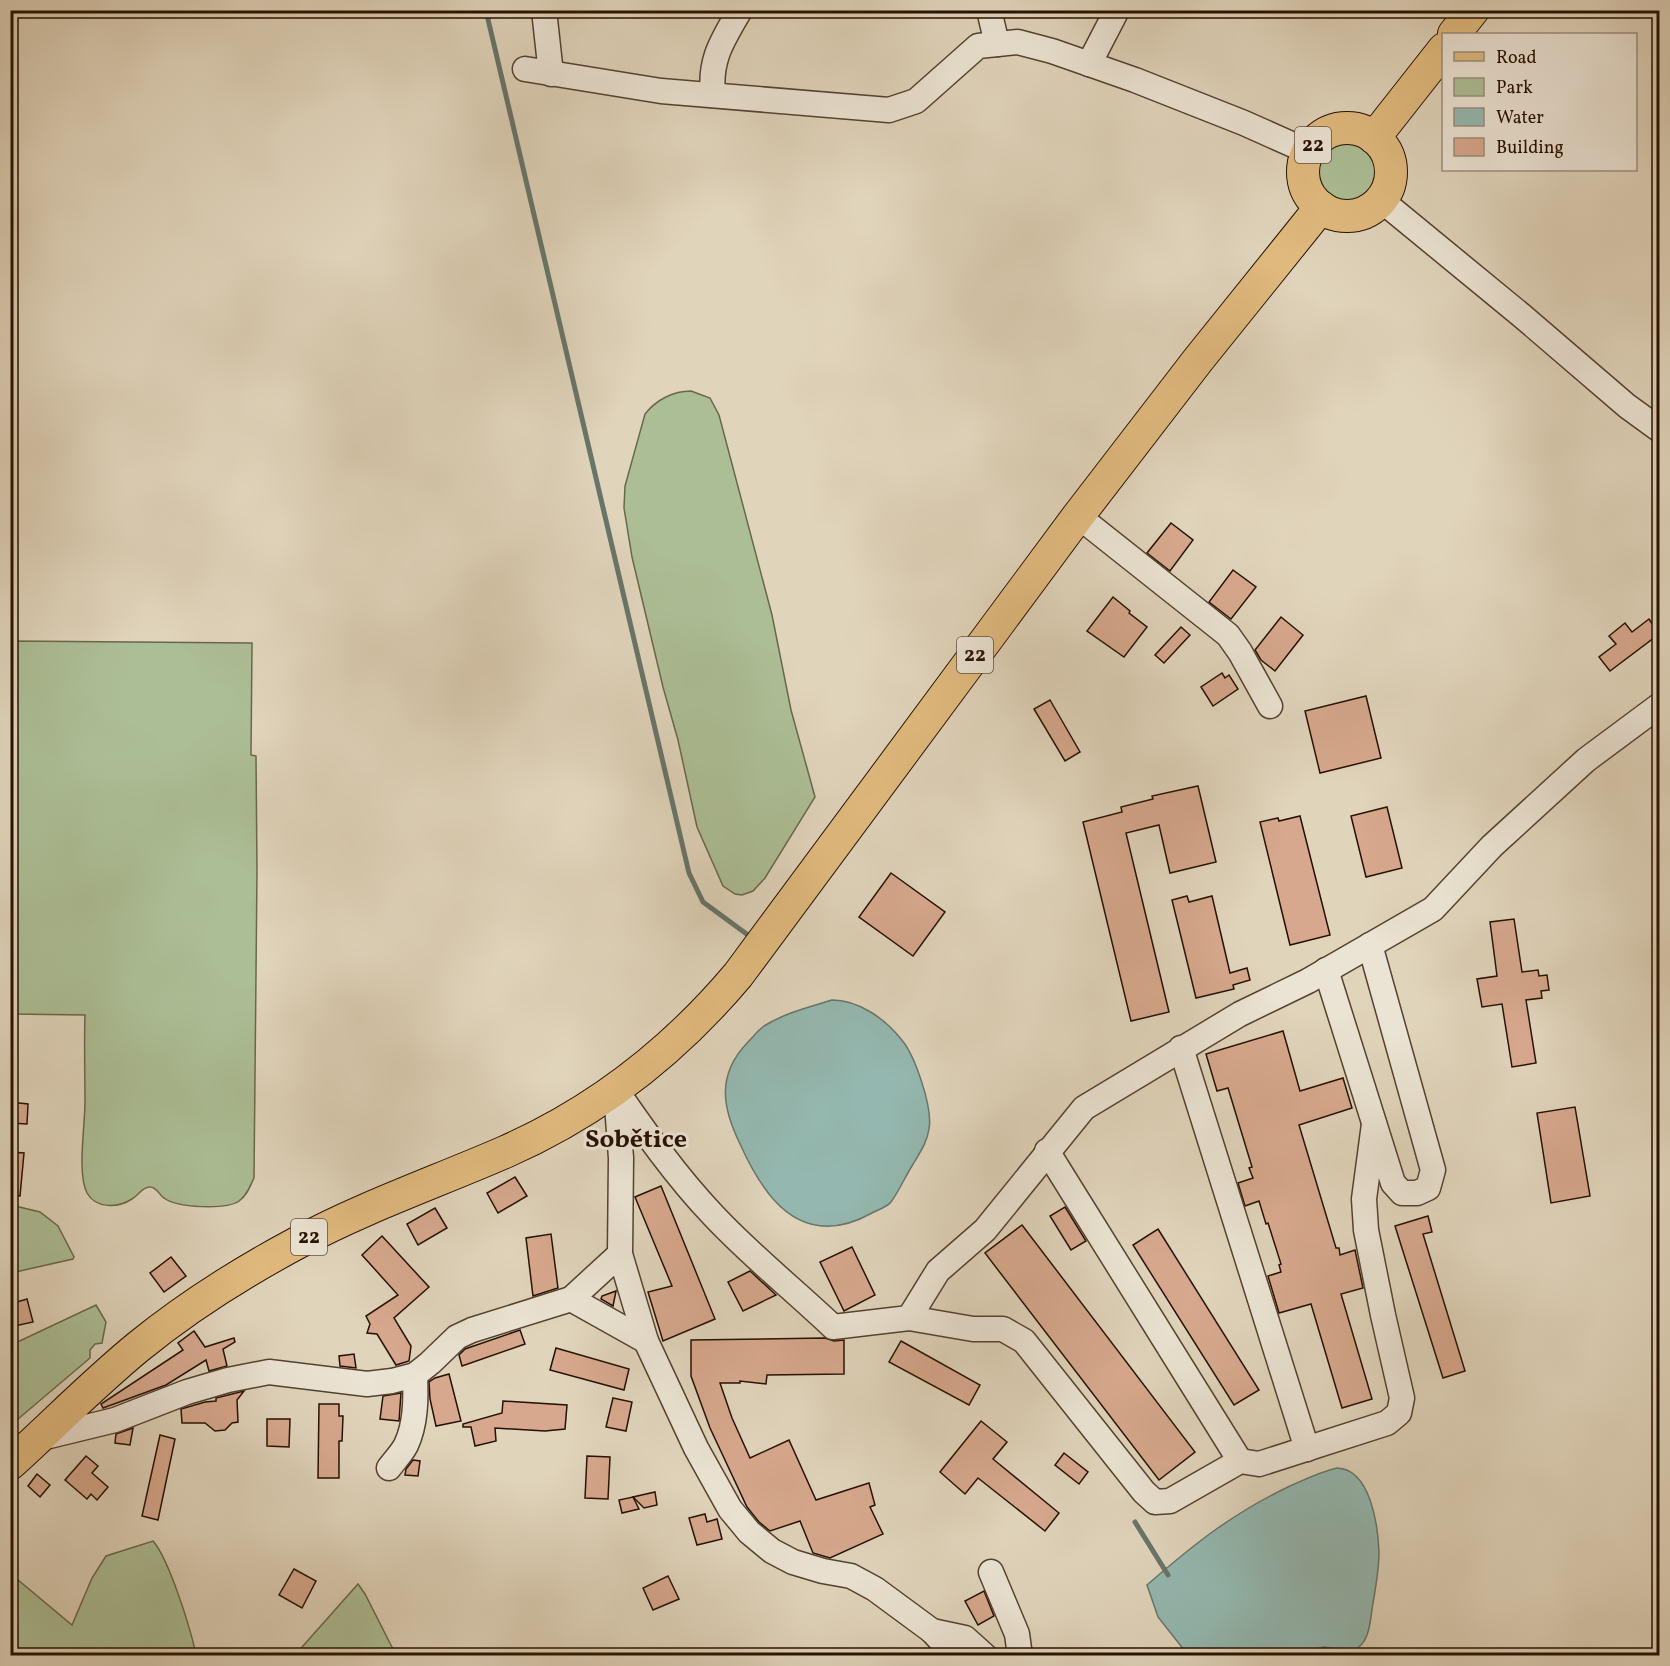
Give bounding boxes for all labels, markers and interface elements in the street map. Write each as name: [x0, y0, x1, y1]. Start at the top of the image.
legend: [1442, 33, 1637, 171]
text: Road: [1496, 46, 1537, 71]
text: Park: [1496, 76, 1533, 101]
text: Water: [1496, 106, 1544, 131]
road number: 22: [1295, 127, 1331, 163]
text: Building: [1496, 136, 1564, 161]
road number: 22: [957, 637, 993, 673]
district label: Sobětice: [585, 1122, 687, 1158]
road number: 22: [291, 1219, 327, 1255]

